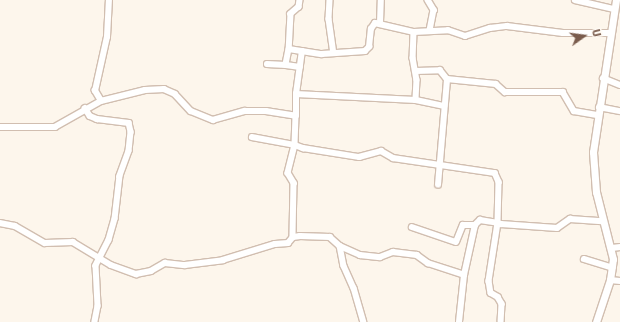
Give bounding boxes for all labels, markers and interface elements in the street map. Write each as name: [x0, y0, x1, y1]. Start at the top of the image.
north arrow: [564, 16, 604, 56]
text: U: [589, 28, 603, 38]

